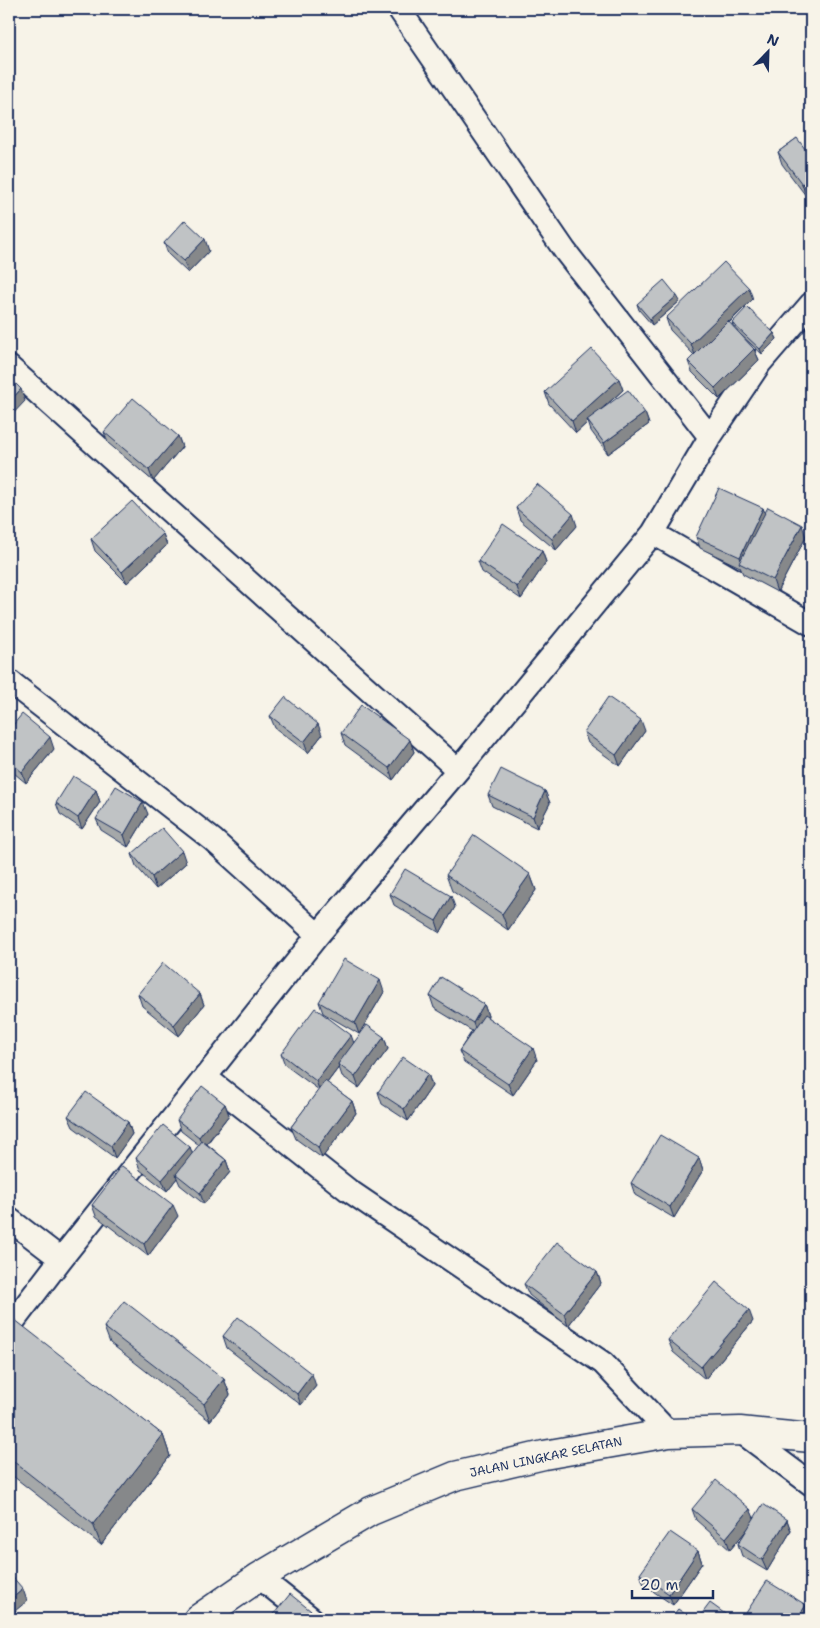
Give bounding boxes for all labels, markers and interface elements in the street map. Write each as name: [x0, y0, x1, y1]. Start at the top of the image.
north arrow: [742, 28, 792, 78]
text: N: [764, 30, 782, 50]
street label: JALAN LINGKAR SELATAN: [468, 1433, 624, 1481]
scale bar: [632, 1568, 714, 1600]
text: 20 m: [640, 1575, 679, 1595]

